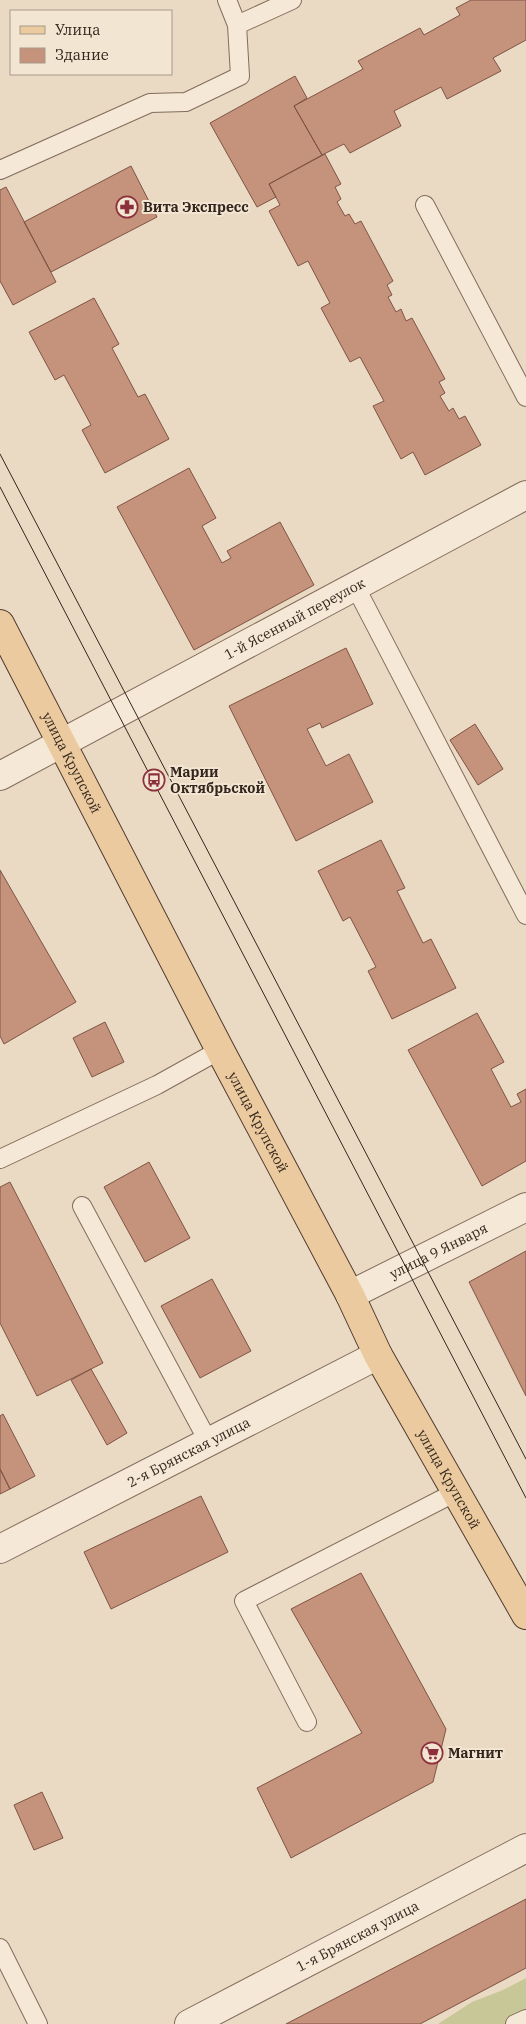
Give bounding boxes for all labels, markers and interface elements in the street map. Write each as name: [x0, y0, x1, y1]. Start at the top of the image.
legend: [10, 10, 172, 75]
text: Улица: [55, 20, 100, 39]
text: Здание: [55, 45, 109, 64]
pharmacy icon: Вита Экспресс: [115, 195, 139, 219]
place label: Вита Экспресс: [143, 198, 249, 216]
street label: 1-й Ясенный переулок: [221, 574, 368, 664]
street label: улица Крупской: [38, 709, 105, 816]
place label: Марии Октябрьской: [170, 763, 265, 797]
bus stop icon: Марии Октябрьской: [142, 768, 166, 792]
street label: улица Крупской: [224, 1068, 292, 1176]
street label: улица 9 Января: [387, 1219, 491, 1283]
street label: 2-я Брянская улица: [124, 1413, 253, 1491]
street label: улица Крупской: [413, 1426, 484, 1532]
supermarket icon: Магнит: [420, 1741, 444, 1765]
place label: Магнит: [448, 1744, 503, 1762]
street label: 1-я Брянская улица: [293, 1896, 422, 1975]

